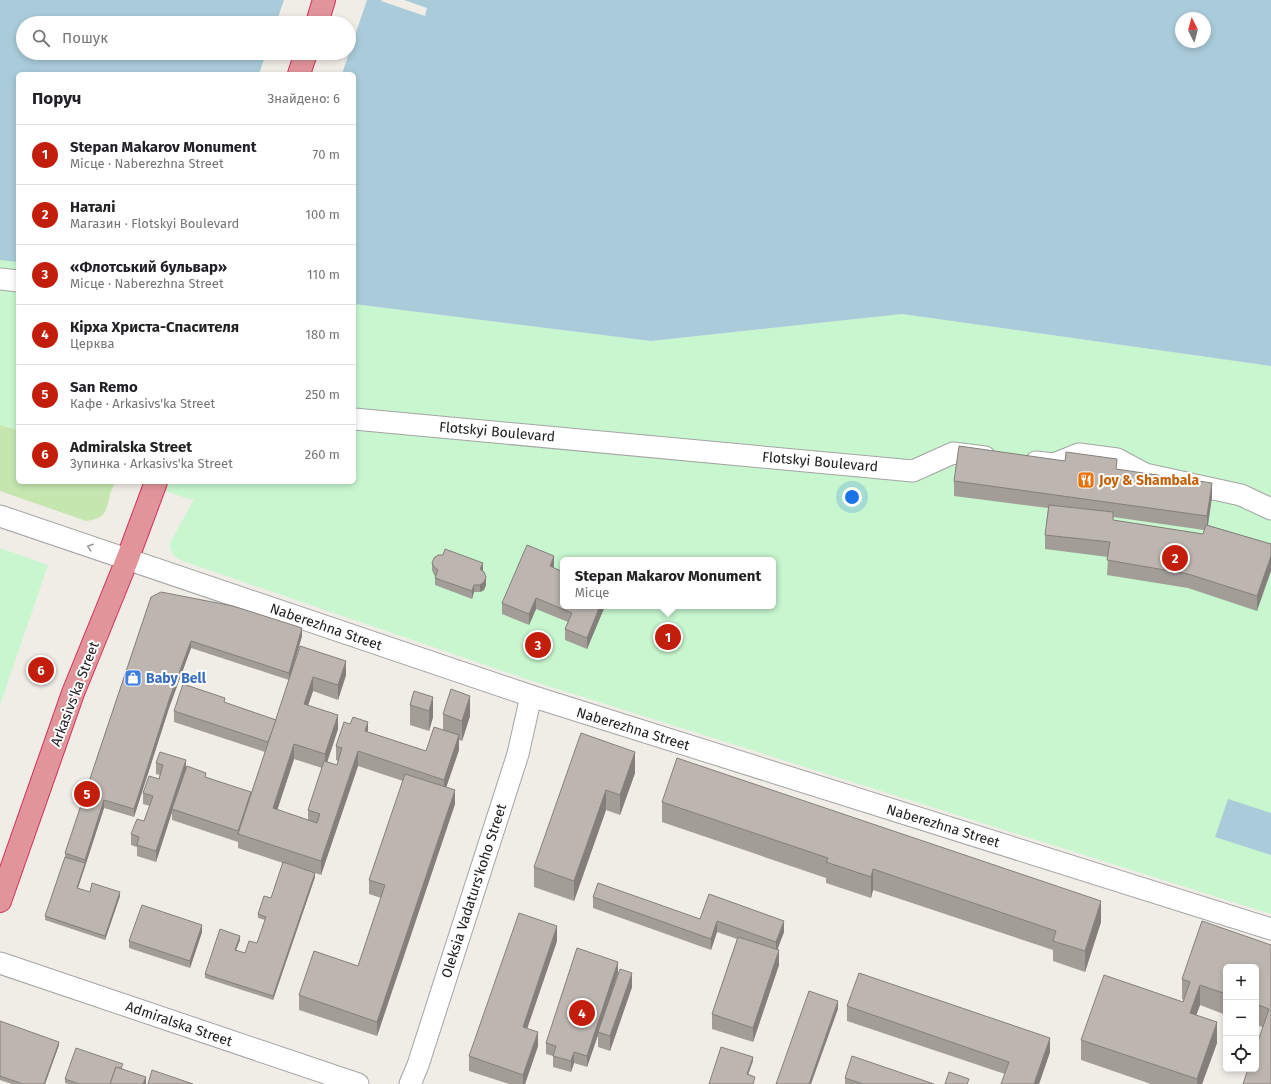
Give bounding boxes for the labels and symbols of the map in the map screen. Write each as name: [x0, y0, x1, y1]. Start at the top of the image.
north arrow: [1175, 12, 1211, 48]
street label: Flotskyi Boulevard: [438, 418, 556, 446]
street label: Flotskyi Boulevard: [761, 448, 879, 476]
restaurant icon: Joy & Shambala: [1076, 470, 1096, 490]
place label: Joy & Shambala: [1098, 472, 1199, 489]
your location: [842, 487, 862, 507]
one-way arrow: [86, 543, 93, 552]
pin: 2: [1162, 543, 1188, 573]
street label: Naberezhna Street: [268, 600, 385, 654]
pin: 1: [655, 622, 681, 652]
pin: 3: [525, 630, 551, 660]
street label: Arkasivs'ka Street: [47, 638, 103, 749]
pin: 6: [28, 655, 54, 685]
shop icon: Baby Bell: [123, 668, 143, 688]
place label: Baby Bell: [146, 670, 207, 687]
street label: Naberezhna Street: [574, 704, 693, 755]
pin: 5: [74, 779, 100, 809]
street label: Oleksia Vadaturs'koho Street: [438, 801, 511, 980]
street label: Naberezhna Street: [884, 801, 1003, 852]
street label: Admiralska Street: [123, 998, 235, 1051]
pin: 4: [569, 998, 595, 1028]

